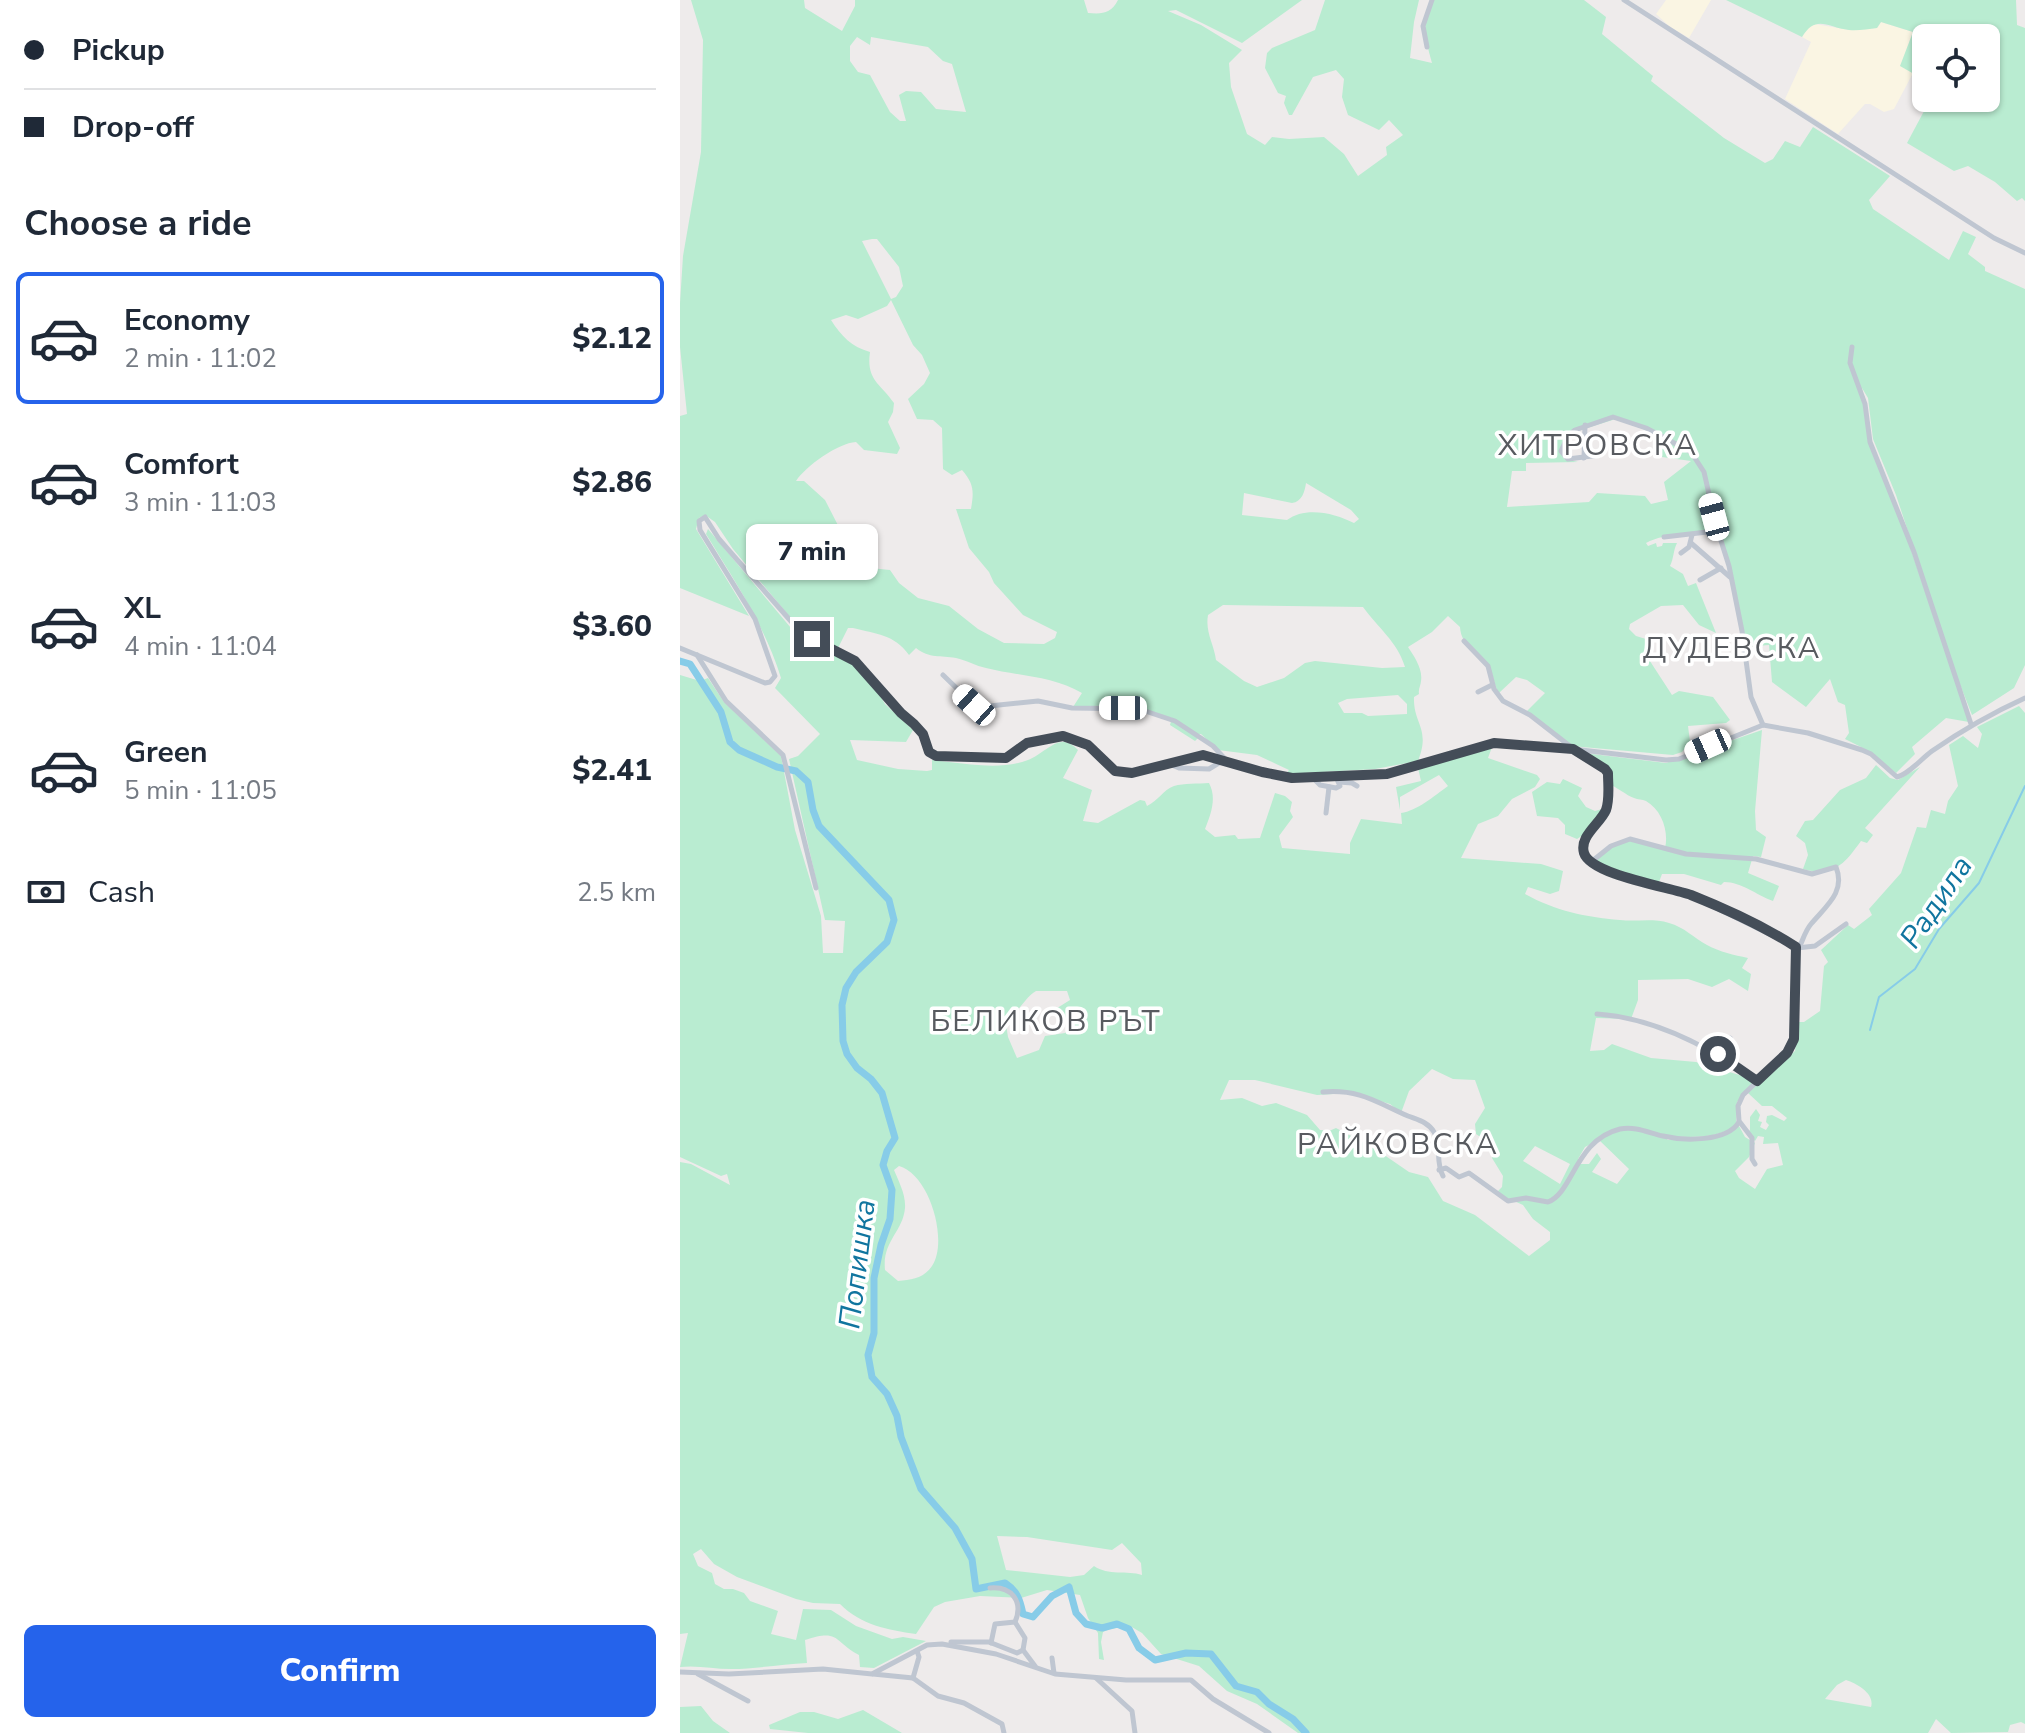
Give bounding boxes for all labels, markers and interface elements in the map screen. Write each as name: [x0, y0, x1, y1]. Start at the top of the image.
map controls: [1912, 24, 2000, 112]
button: locate: [1912, 24, 2000, 112]
text: Pickup: [72, 30, 165, 71]
text: Drop-off: [72, 107, 194, 148]
text: Choose a ride: [24, 199, 252, 248]
text: Economy: [124, 300, 250, 341]
icon: car: [28, 302, 100, 374]
text: $2.12: [572, 318, 652, 359]
text: 2 min · 11:02: [124, 341, 277, 376]
district label: ХИТРОВСКА: [1498, 425, 1698, 466]
text: Comfort: [124, 444, 239, 485]
icon: car: [28, 446, 100, 518]
text: $2.86: [572, 462, 652, 503]
text: 3 min · 11:03: [124, 485, 277, 520]
car: [1696, 491, 1732, 543]
callout: 7 min: [746, 523, 878, 579]
text: 7 min: [778, 534, 846, 569]
text: XL: [124, 588, 161, 629]
icon: car: [28, 590, 100, 662]
text: $3.60: [572, 606, 652, 647]
route end: [794, 621, 830, 657]
district label: ДУДЕВСКА: [1643, 628, 1821, 669]
text: 4 min · 11:04: [124, 629, 277, 664]
car: [948, 680, 1000, 730]
car: [1099, 696, 1147, 720]
car: [1681, 725, 1735, 767]
text: Green: [124, 732, 208, 773]
icon: car: [28, 734, 100, 806]
text: $2.41: [572, 750, 652, 791]
text: 5 min · 11:05: [124, 773, 277, 808]
water label: Радила: [1890, 848, 1982, 957]
icon: cash: [24, 870, 68, 914]
text: Cash: [88, 872, 155, 913]
text: 2.5 km: [577, 875, 656, 910]
district label: БЕЛИКОВ РЪТ: [930, 1001, 1162, 1042]
route start: [1700, 1036, 1736, 1072]
district label: РАЙКОВСКА: [1297, 1124, 1499, 1165]
water label: Попишка: [829, 1197, 886, 1331]
button: Confirm: [24, 1625, 656, 1717]

